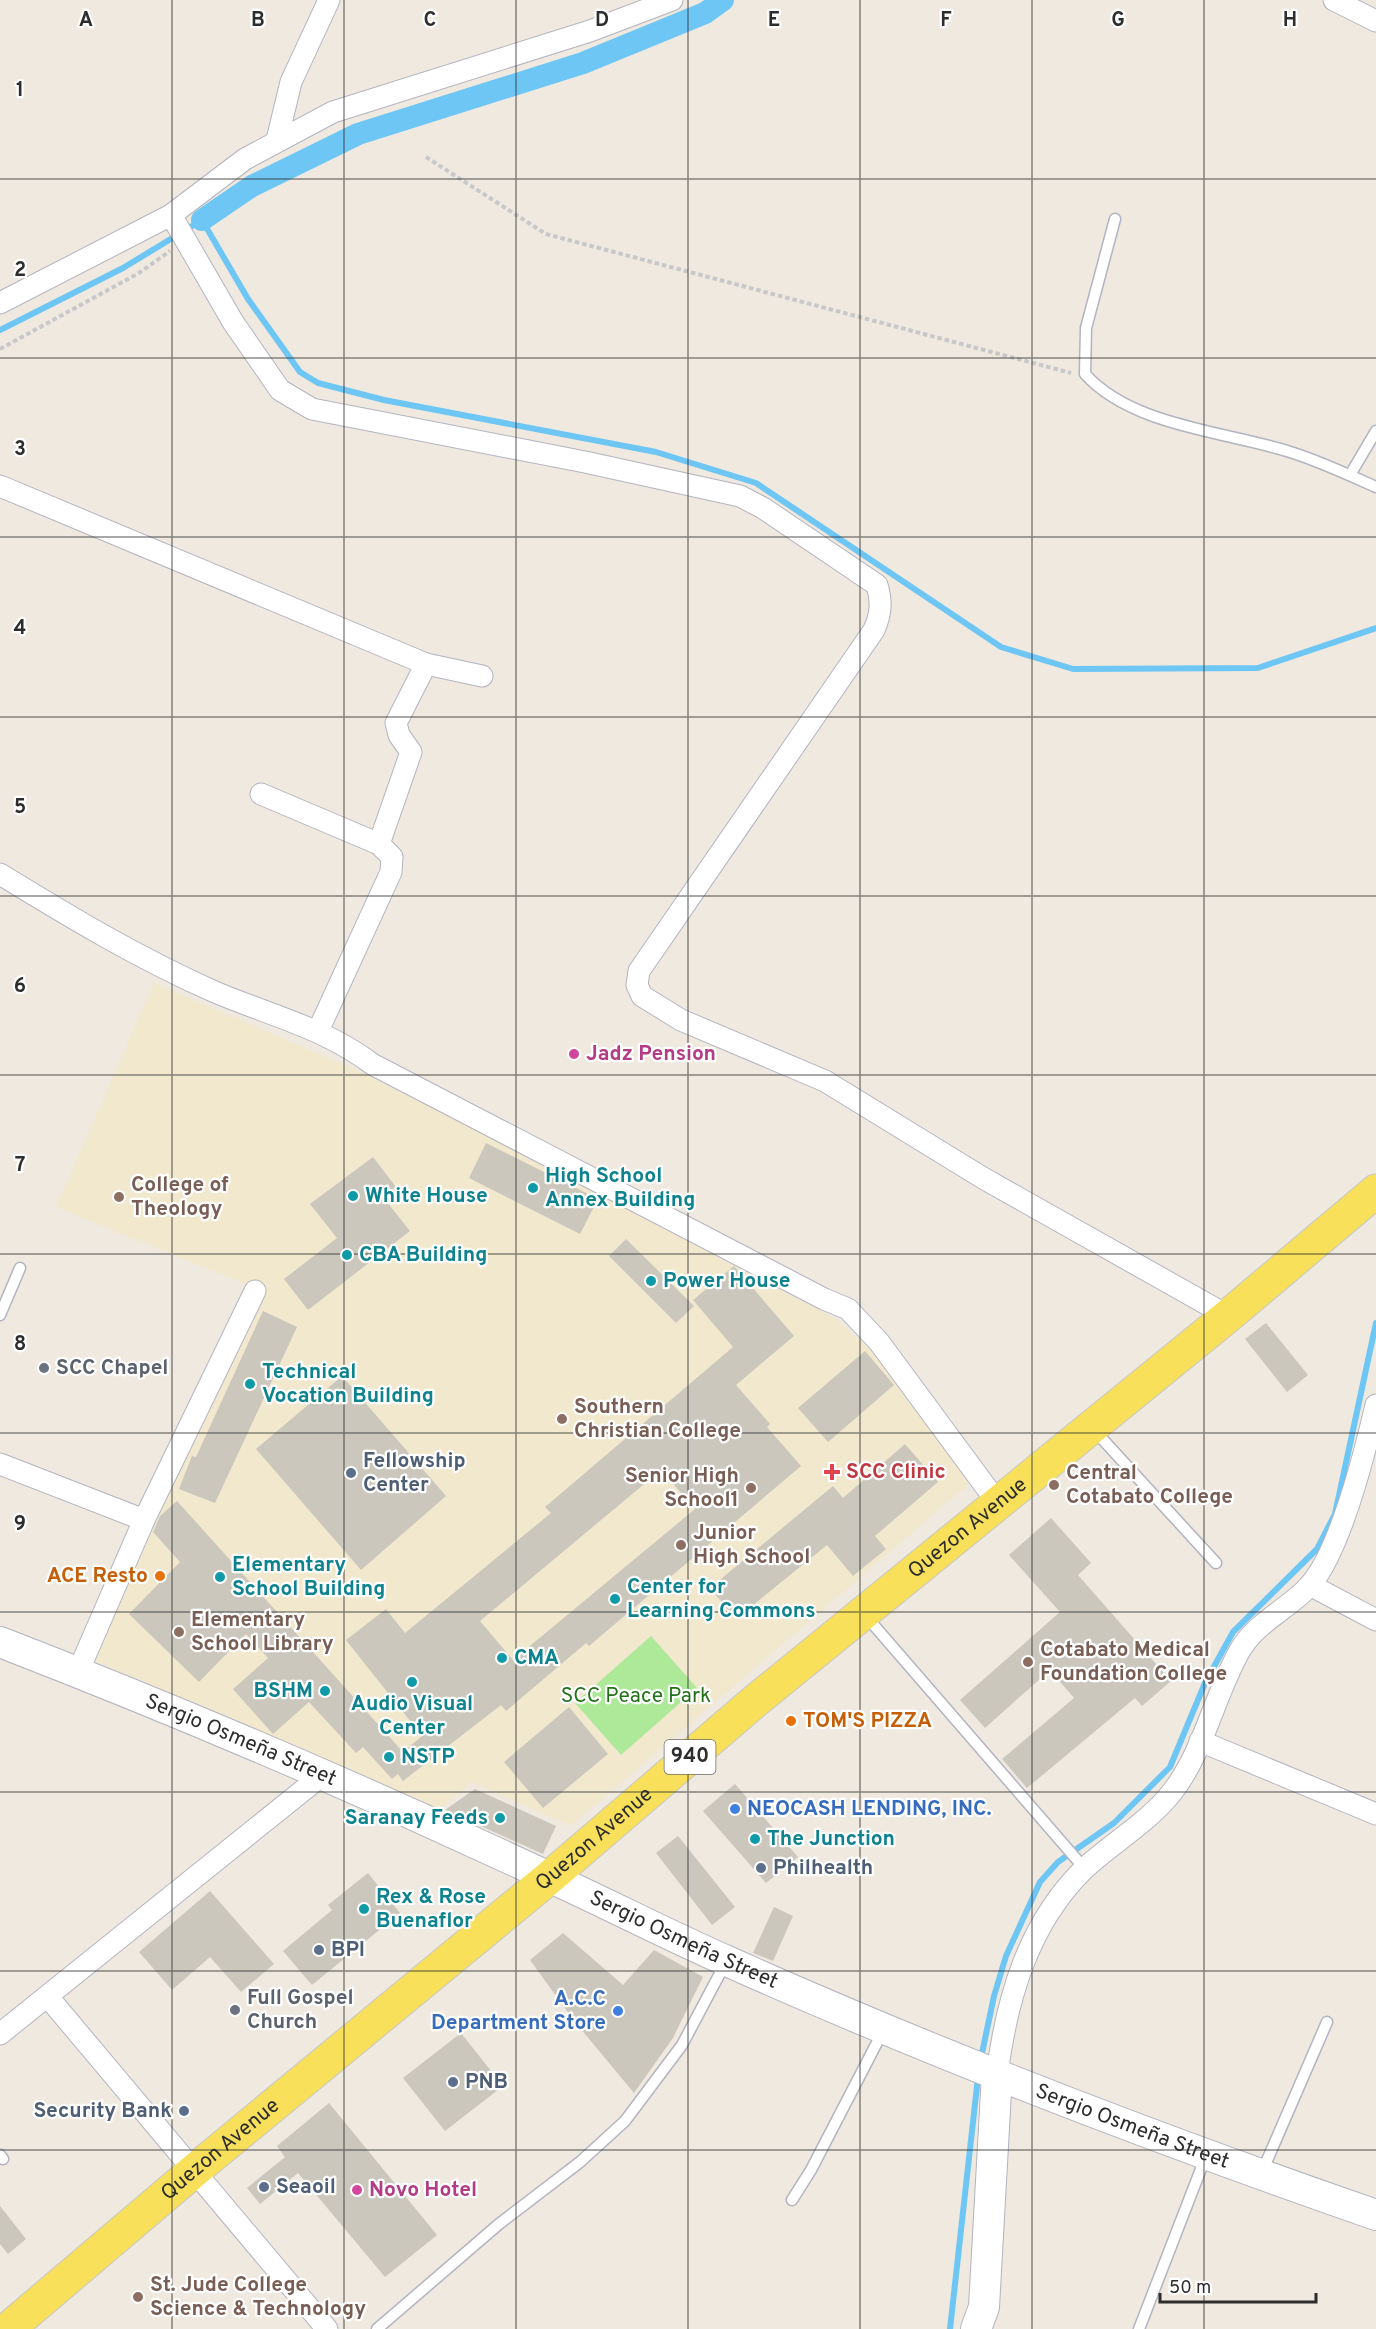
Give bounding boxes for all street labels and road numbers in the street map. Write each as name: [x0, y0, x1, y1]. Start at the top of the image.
street label: Quezon Avenue: [902, 1471, 1033, 1585]
street label: Sergio Osmeña Street: [141, 1688, 341, 1793]
road number: 940: [664, 1740, 716, 1774]
street label: Quezon Avenue: [530, 1781, 659, 1897]
street label: Sergio Osmeña Street: [585, 1884, 782, 1995]
street label: Sergio Osmeña Street: [1031, 2078, 1233, 2175]
street label: Quezon Avenue: [155, 2092, 285, 2207]

